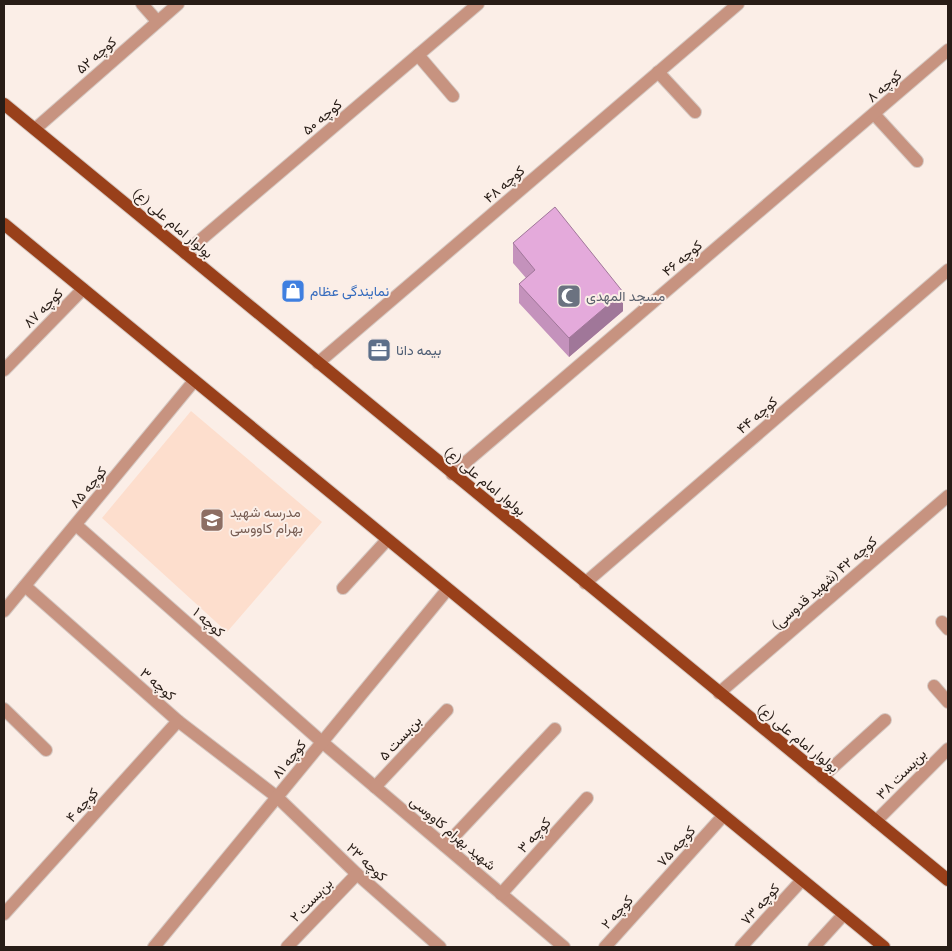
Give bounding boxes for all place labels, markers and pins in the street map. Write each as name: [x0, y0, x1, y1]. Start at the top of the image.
shop icon: نمایندگی عظام: [280, 278, 306, 304]
place label: نمایندگی عظام: [310, 282, 389, 300]
mosque icon: مسجد المهدی: [556, 283, 582, 309]
place label: مسجد المهدی: [586, 287, 665, 305]
office icon: بیمه دانا: [366, 337, 392, 363]
place label: بیمه دانا: [396, 341, 441, 359]
place label: مدرسه شهید بهرام کاووسی: [230, 503, 303, 537]
school or university icon: مدرسه شهید بهرام کاووسی: [199, 507, 225, 533]

